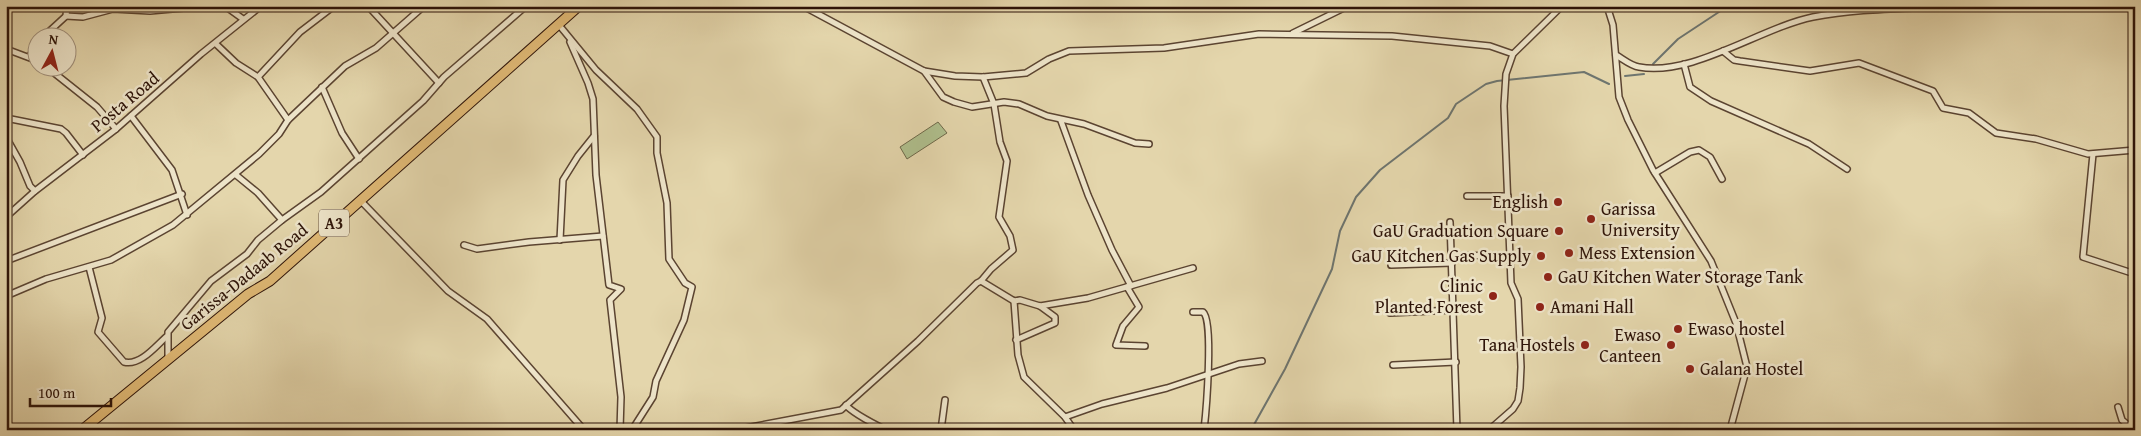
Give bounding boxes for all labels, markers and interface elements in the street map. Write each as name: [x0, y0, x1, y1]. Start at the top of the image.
north arrow: [28, 28, 78, 78]
text: N: [48, 29, 60, 50]
street label: Posta Road: [84, 65, 165, 138]
place label: English: [1492, 188, 1548, 215]
place label: Garissa University: [1601, 195, 1680, 243]
marker: English: [1552, 196, 1564, 208]
road number: A3: [319, 210, 349, 237]
marker: Garissa University: [1585, 213, 1597, 225]
street label: Garissa-Dadaab Road: [174, 216, 314, 337]
place label: GaU Graduation Square: [1373, 217, 1549, 244]
marker: GaU Graduation Square: [1553, 225, 1565, 237]
place label: Mess Extension: [1579, 239, 1695, 266]
place label: GaU Kitchen Gas Supply: [1351, 242, 1531, 269]
marker: Mess Extension: [1563, 247, 1575, 259]
marker: GaU Kitchen Gas Supply: [1535, 250, 1547, 262]
place label: GaU Kitchen Water Storage Tank: [1558, 263, 1804, 290]
marker: GaU Kitchen Water Storage Tank: [1542, 271, 1554, 283]
place label: Clinic Planted Forest: [1375, 272, 1484, 320]
marker: Clinic Planted Forest: [1487, 290, 1499, 302]
place label: Amani Hall: [1550, 293, 1634, 320]
marker: Amani Hall: [1534, 301, 1546, 313]
place label: Ewaso hostel: [1688, 315, 1785, 342]
place label: Ewaso Canteen: [1599, 321, 1661, 369]
marker: Ewaso hostel: [1672, 323, 1684, 335]
place label: Tana Hostels: [1479, 331, 1575, 358]
marker: Tana Hostels: [1579, 339, 1591, 351]
marker: Ewaso Canteen: [1665, 339, 1677, 351]
place label: Galana Hostel: [1700, 355, 1803, 382]
marker: Galana Hostel: [1684, 363, 1696, 375]
scale bar: [30, 376, 111, 408]
text: 100 m: [38, 382, 76, 403]

